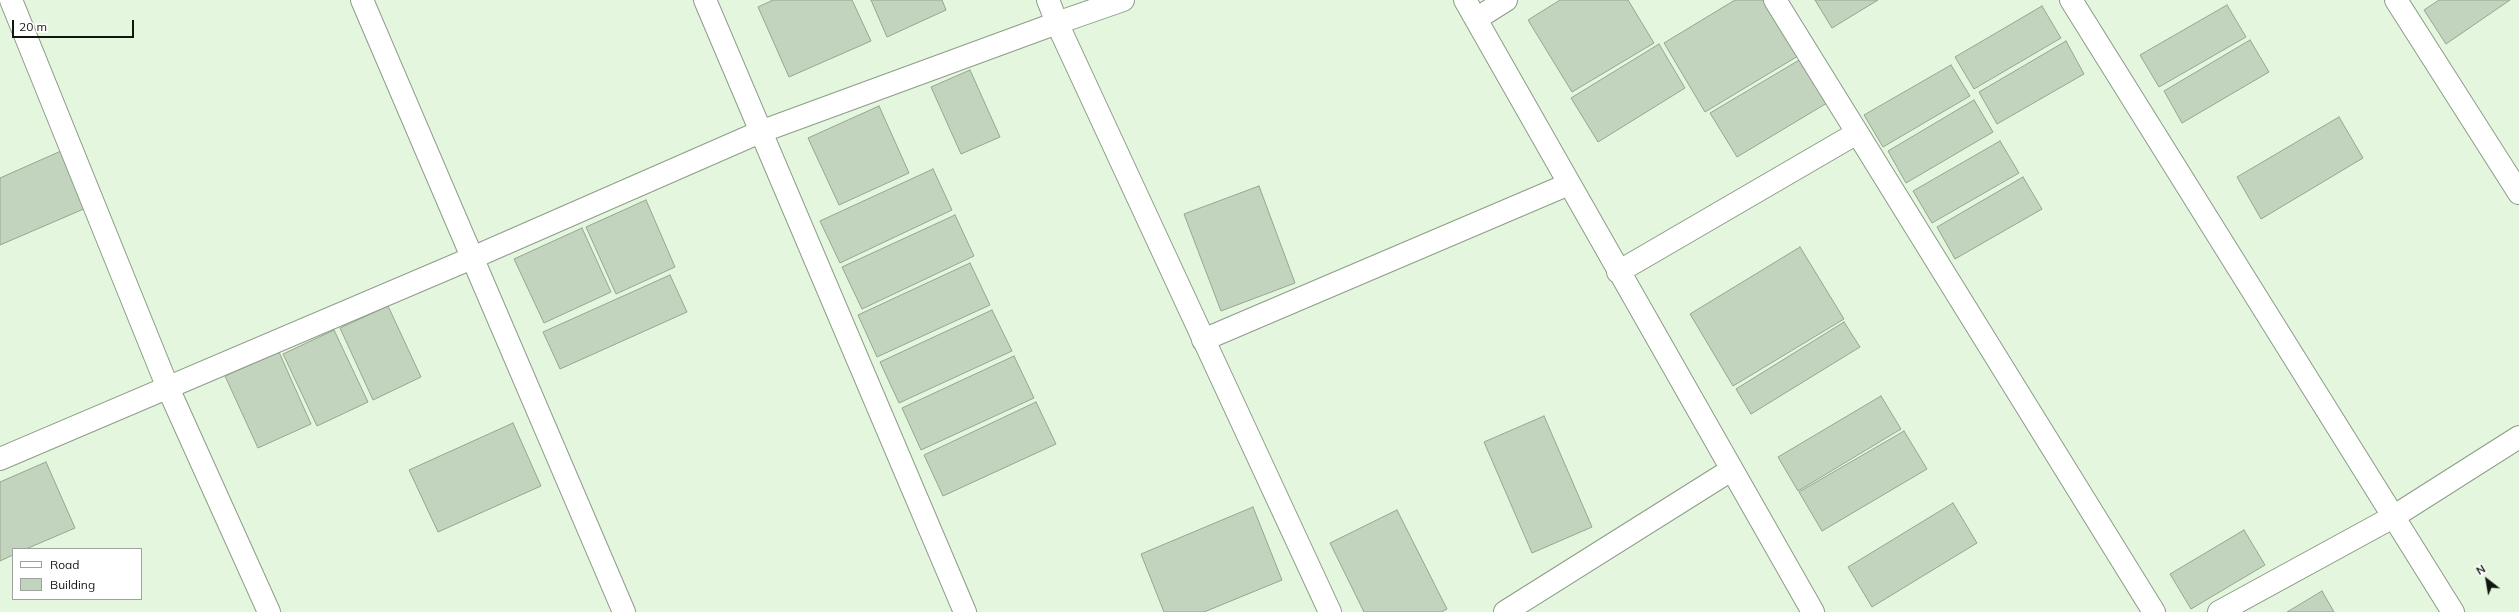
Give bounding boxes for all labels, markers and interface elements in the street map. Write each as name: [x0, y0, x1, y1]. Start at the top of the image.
scale bar: [14, 12, 136, 38]
text: 20 m: [19, 19, 47, 34]
legend: [12, 548, 142, 600]
text: Road: [50, 557, 79, 572]
north arrow: [2467, 560, 2507, 600]
text: N: [2474, 562, 2488, 578]
text: Building: [50, 577, 95, 592]

